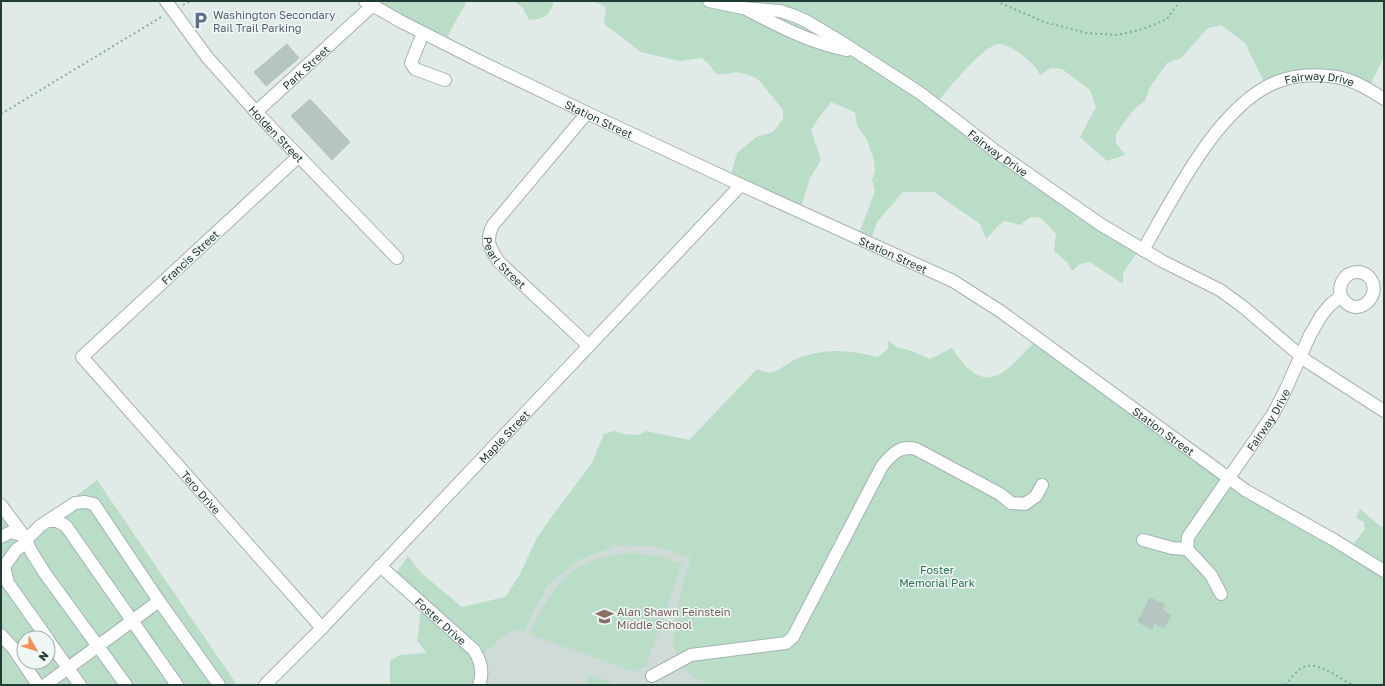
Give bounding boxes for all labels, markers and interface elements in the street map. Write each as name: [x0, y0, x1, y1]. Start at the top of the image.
place label: Washington Secondary Rail Trail Parking: [213, 8, 335, 34]
parking icon: Washington Secondary Rail Trail Parking: [190, 10, 210, 30]
street label: Park Street: [279, 42, 332, 92]
street label: Fairway Drive: [1283, 69, 1357, 88]
street label: Station Street: [563, 97, 635, 140]
street label: Holden Street: [247, 103, 307, 165]
street label: Fairway Drive: [966, 126, 1031, 178]
street label: Francis Street: [159, 227, 221, 287]
street label: Station Street: [857, 233, 930, 275]
street label: Pearl Street: [482, 236, 529, 291]
street label: Fairway Drive: [1243, 386, 1292, 453]
street label: Station Street: [1130, 404, 1197, 458]
street label: Maple Street: [476, 407, 532, 465]
street label: Tero Drive: [179, 468, 224, 516]
park label: Foster Memorial Park: [899, 563, 975, 589]
street label: Foster Drive: [413, 594, 469, 647]
place label: Alan Shawn Feinstein Middle School: [617, 605, 731, 631]
school or university icon: Alan Shawn Feinstein Middle School: [594, 607, 614, 627]
north arrow: [16, 630, 56, 670]
text: N: [36, 649, 52, 664]

